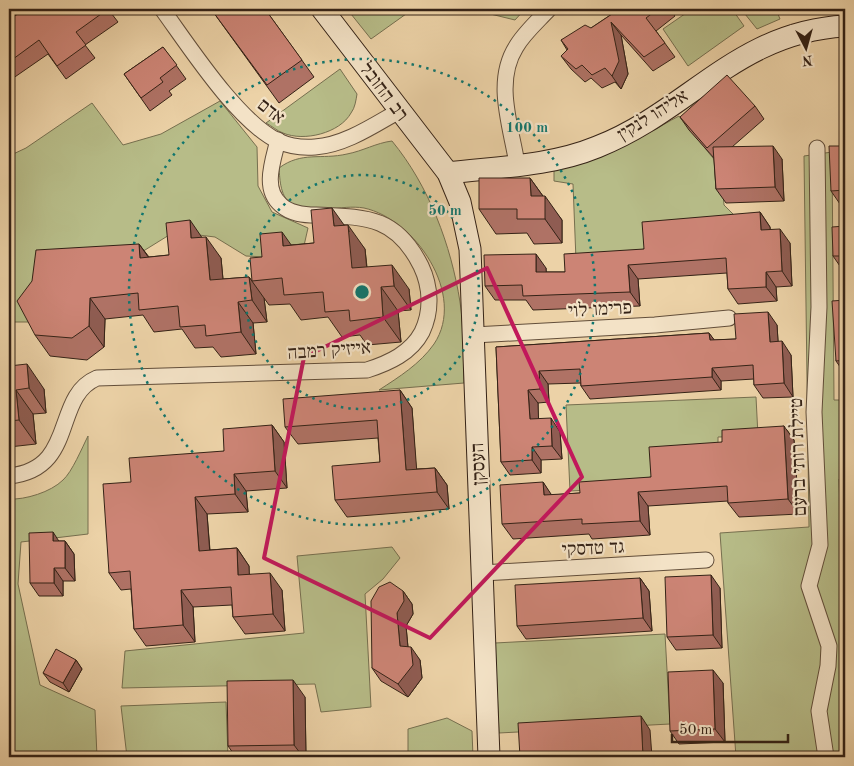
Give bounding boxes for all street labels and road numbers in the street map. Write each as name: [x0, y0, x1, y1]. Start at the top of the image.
street label: רב החובל: [355, 59, 412, 125]
street label: אליהו לנקין: [614, 86, 692, 145]
street label: אדם: [253, 96, 288, 128]
street label: פרימו לוי: [568, 298, 633, 322]
street label: אייזיק רמבה: [287, 339, 372, 364]
street label: טיילת רותי ברעם: [787, 397, 811, 516]
street label: העסקן: [469, 442, 490, 486]
street label: גד טדסקי: [561, 538, 625, 561]

